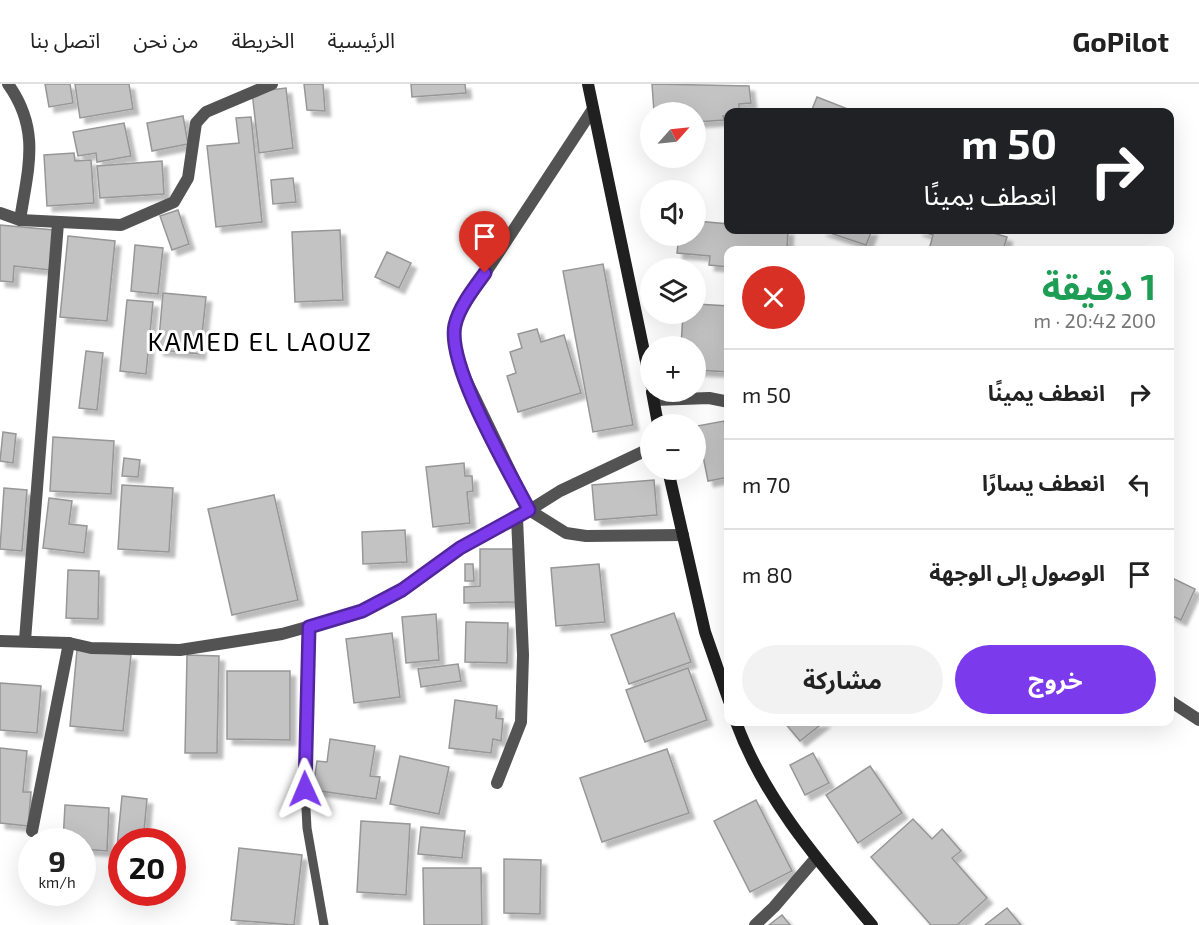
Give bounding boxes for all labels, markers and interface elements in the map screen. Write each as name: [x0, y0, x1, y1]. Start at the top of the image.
text: GoPilot: [1072, 24, 1169, 58]
text: اتصل بنا: [30, 27, 100, 52]
text: من نحن: [133, 27, 199, 52]
text: الخريطة: [232, 27, 295, 52]
text: الرئيسية: [328, 27, 395, 52]
north arrow: [640, 102, 706, 168]
map controls: [640, 102, 706, 480]
text: 50 m: [961, 117, 1057, 167]
icon: right: [1078, 132, 1156, 210]
text: انعطف يمينًا: [924, 178, 1057, 210]
button: sound: [640, 180, 706, 246]
pin: [459, 211, 510, 273]
icon: arrive: [468, 220, 501, 253]
button: layers: [640, 258, 706, 324]
text: 1 دقيقة: [1042, 264, 1156, 307]
button: close: [742, 266, 805, 329]
text: 200 m · 20:42: [1033, 308, 1156, 332]
district label: KAMED EL LAOUZ: [148, 325, 372, 356]
button: +: [640, 336, 706, 402]
icon: right: [1123, 378, 1156, 411]
text: انعطف يمينًا: [988, 379, 1105, 405]
text: 50 m: [742, 381, 791, 407]
button: −: [640, 414, 706, 480]
icon: left: [1123, 468, 1156, 501]
text: انعطف يسارًا: [982, 469, 1105, 495]
text: 70 m: [742, 471, 791, 497]
icon: arrive: [1123, 558, 1156, 591]
text: الوصول إلى الوجهة: [929, 559, 1105, 585]
text: 80 m: [742, 561, 793, 587]
button: مشاركة: [742, 645, 943, 714]
button: خروج: [955, 645, 1156, 714]
position arrow: [273, 757, 337, 821]
speed limit sign: 20: [108, 828, 186, 906]
text: 9: [48, 842, 66, 878]
text: km/h: [38, 873, 76, 891]

